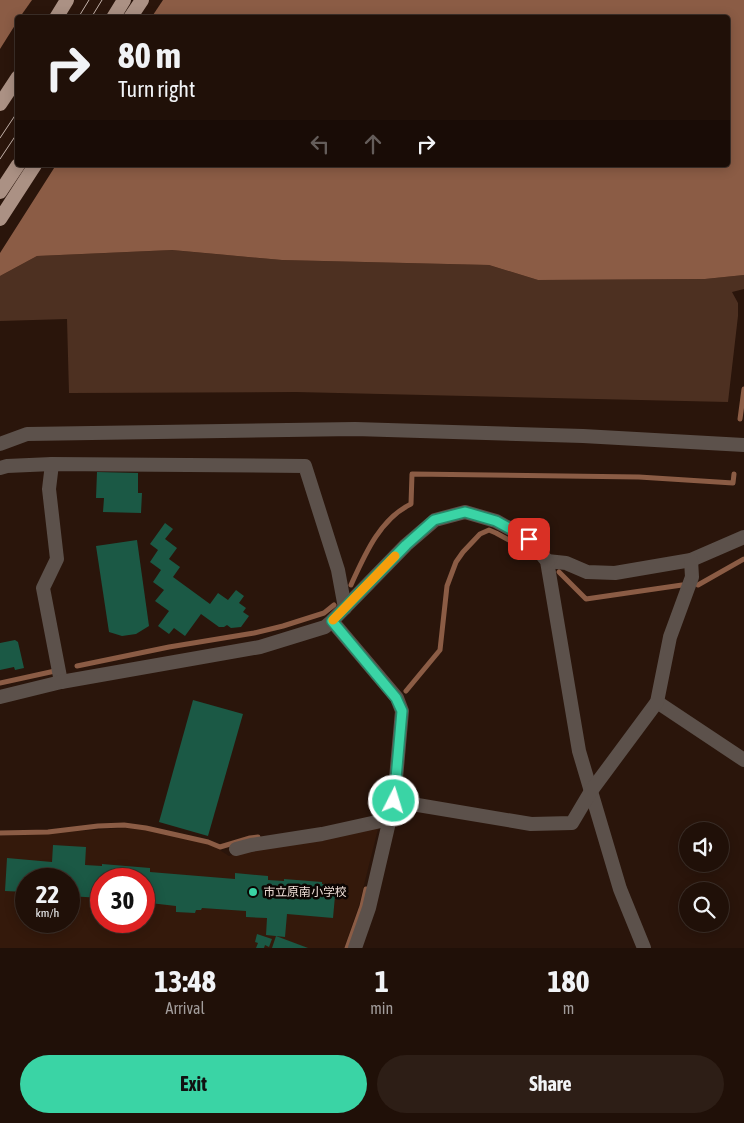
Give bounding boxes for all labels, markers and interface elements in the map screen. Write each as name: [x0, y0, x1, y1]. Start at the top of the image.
icon: right: [35, 35, 100, 100]
text: 80 m: [118, 35, 181, 75]
text: Turn right: [118, 76, 195, 102]
icon: left: [306, 130, 334, 158]
icon: ahead: [359, 130, 387, 158]
icon: right: [412, 130, 440, 158]
pin: [508, 518, 550, 560]
icon: arrive: [515, 525, 543, 553]
position arrow: [367, 774, 419, 826]
map controls: [679, 822, 729, 932]
button: sound: [679, 822, 729, 872]
speed limit sign: 30: [90, 868, 155, 933]
text: 22: [36, 880, 59, 908]
button: search: [679, 882, 729, 932]
place label: 市立原南小学校: [263, 885, 347, 899]
marker: 市立原南小学校: [247, 886, 259, 898]
text: km/h: [36, 906, 59, 920]
text: 13:48: [154, 964, 216, 998]
text: 1: [375, 964, 389, 998]
text: 180: [547, 964, 590, 998]
text: Arrival: [166, 999, 205, 1017]
text: min: [370, 999, 393, 1017]
text: m: [563, 999, 574, 1017]
button: Exit: [20, 1055, 367, 1113]
button: Share: [377, 1055, 724, 1113]

